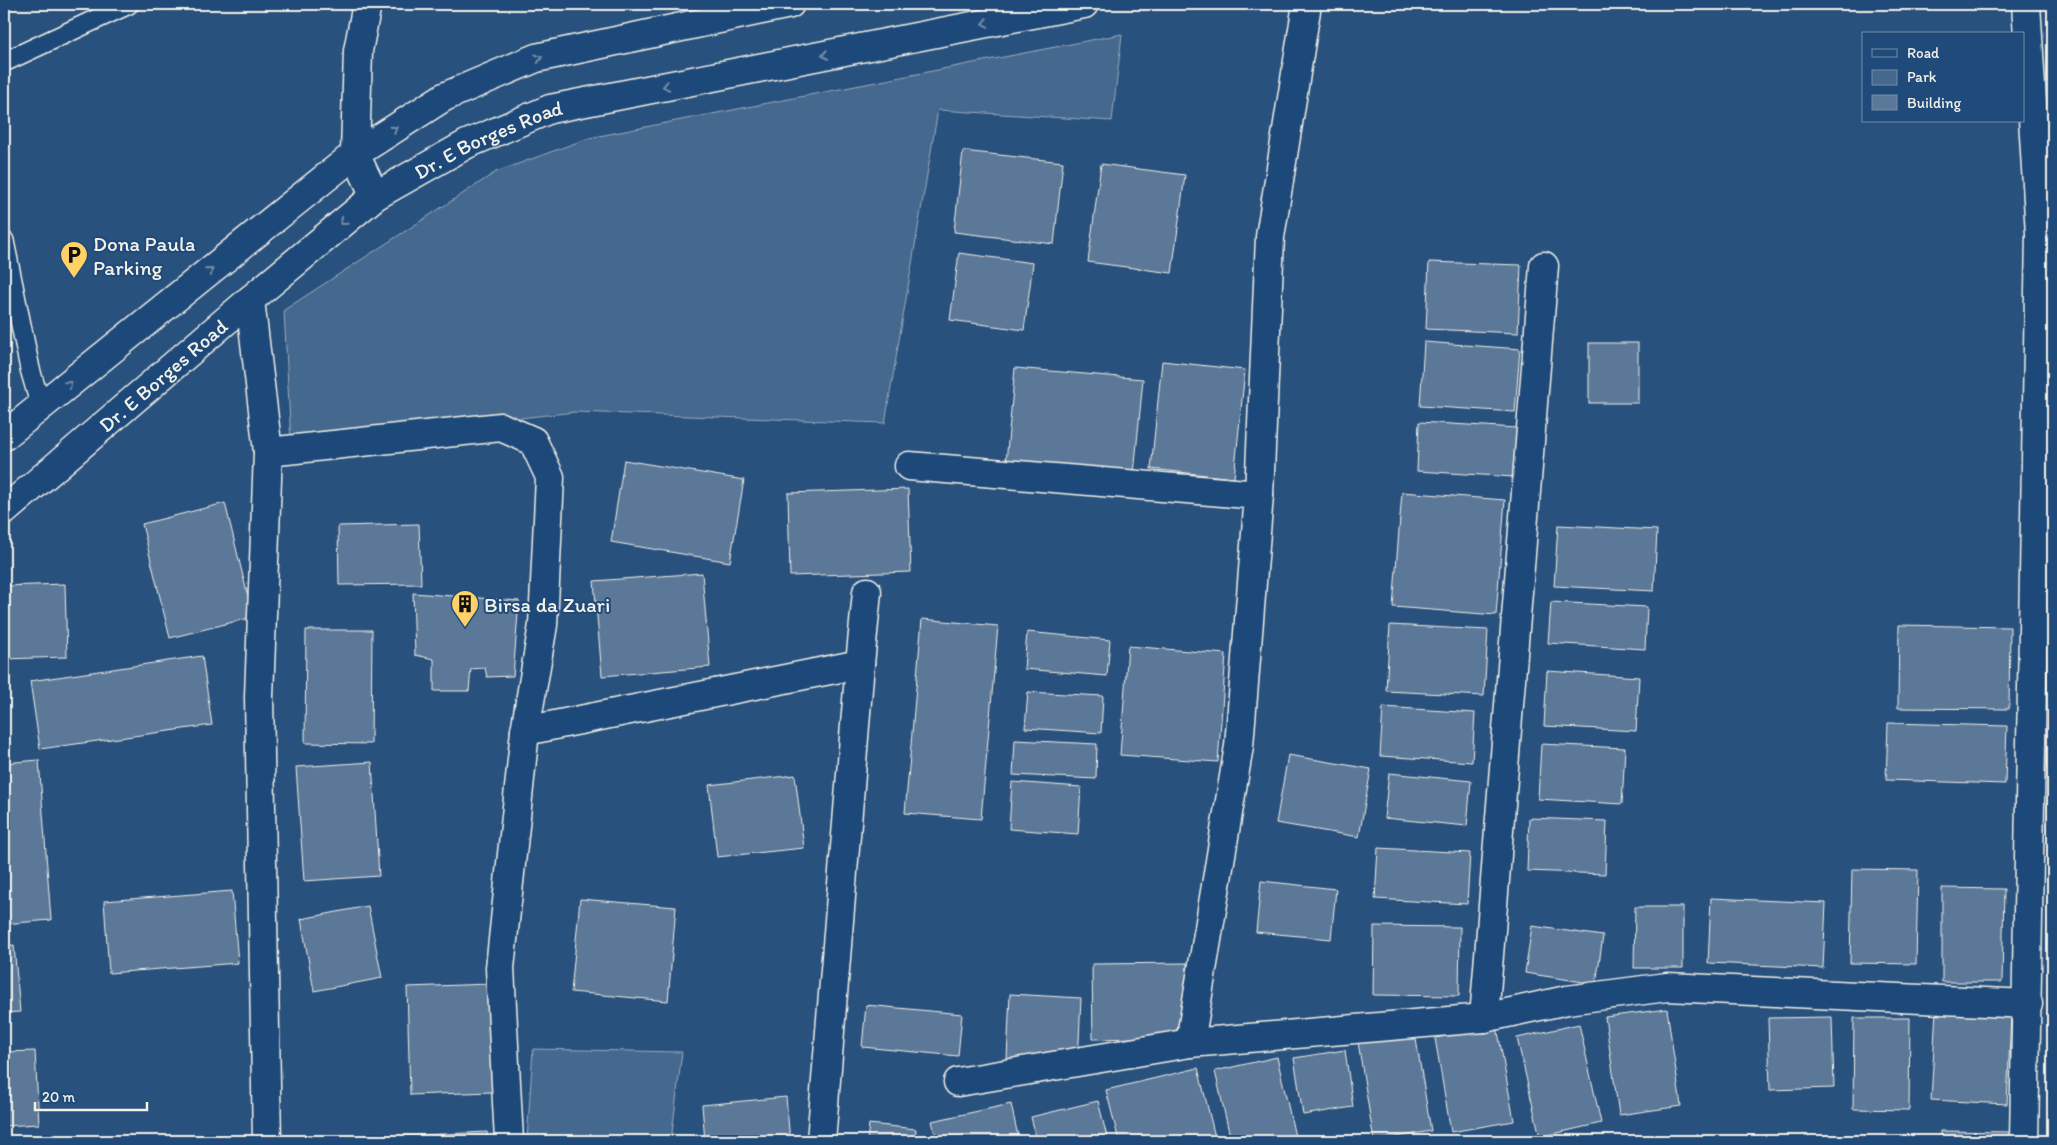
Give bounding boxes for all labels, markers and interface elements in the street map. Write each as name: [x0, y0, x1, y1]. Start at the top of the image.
one-way arrow: [980, 18, 989, 28]
legend: [1862, 32, 2024, 122]
text: Road: [1907, 44, 1940, 62]
one-way arrow: [821, 49, 830, 59]
one-way arrow: [534, 53, 542, 63]
text: Park: [1907, 68, 1937, 86]
one-way arrow: [662, 81, 670, 91]
street label: Dr. E Borges Road: [409, 94, 565, 184]
text: Building: [1907, 94, 1961, 112]
one-way arrow: [388, 126, 397, 136]
one-way arrow: [340, 217, 349, 226]
place label: Dona Paula Parking: [93, 231, 195, 280]
parking icon: Dona Paula Parking: [59, 240, 89, 279]
one-way arrow: [204, 268, 213, 277]
street label: Dr. E Borges Road: [93, 313, 232, 437]
one-way arrow: [63, 381, 72, 389]
building icon: Birsa da Zuari: [450, 589, 480, 628]
place label: Birsa da Zuari: [484, 592, 610, 617]
scale bar: [35, 1080, 148, 1112]
text: 20 m: [42, 1088, 76, 1106]

